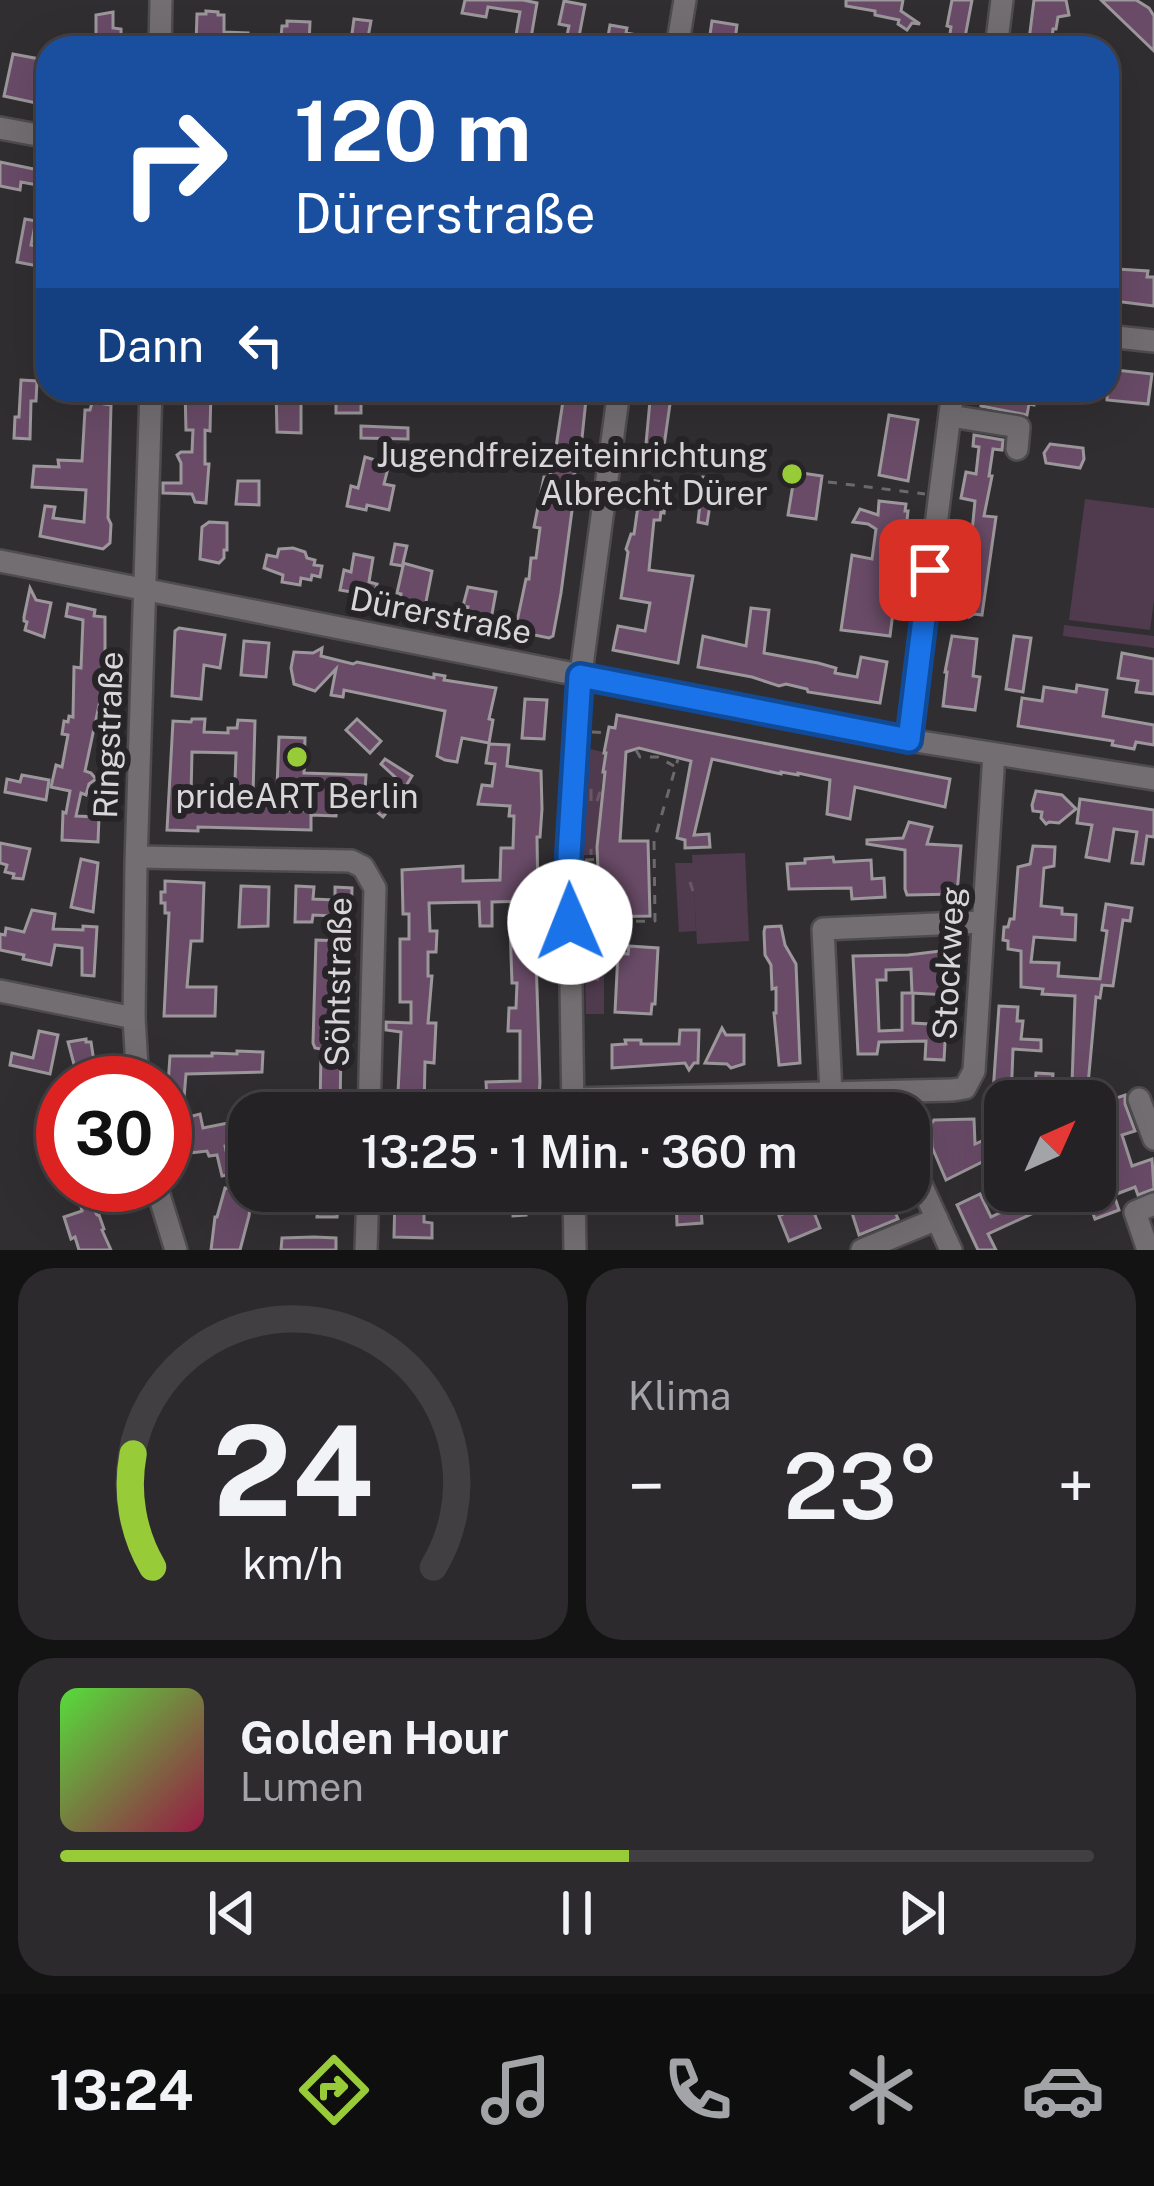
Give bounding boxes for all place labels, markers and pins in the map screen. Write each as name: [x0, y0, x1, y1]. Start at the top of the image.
place label: Jugendfreizeiteinrichtung Albrecht Dürer: [376, 436, 768, 512]
marker: Jugendfreizeiteinrichtung Albrecht Dürer: [779, 461, 805, 487]
pin: [879, 519, 981, 621]
marker: prideART Berlin: [284, 744, 310, 770]
place label: prideART Berlin: [175, 777, 419, 815]

